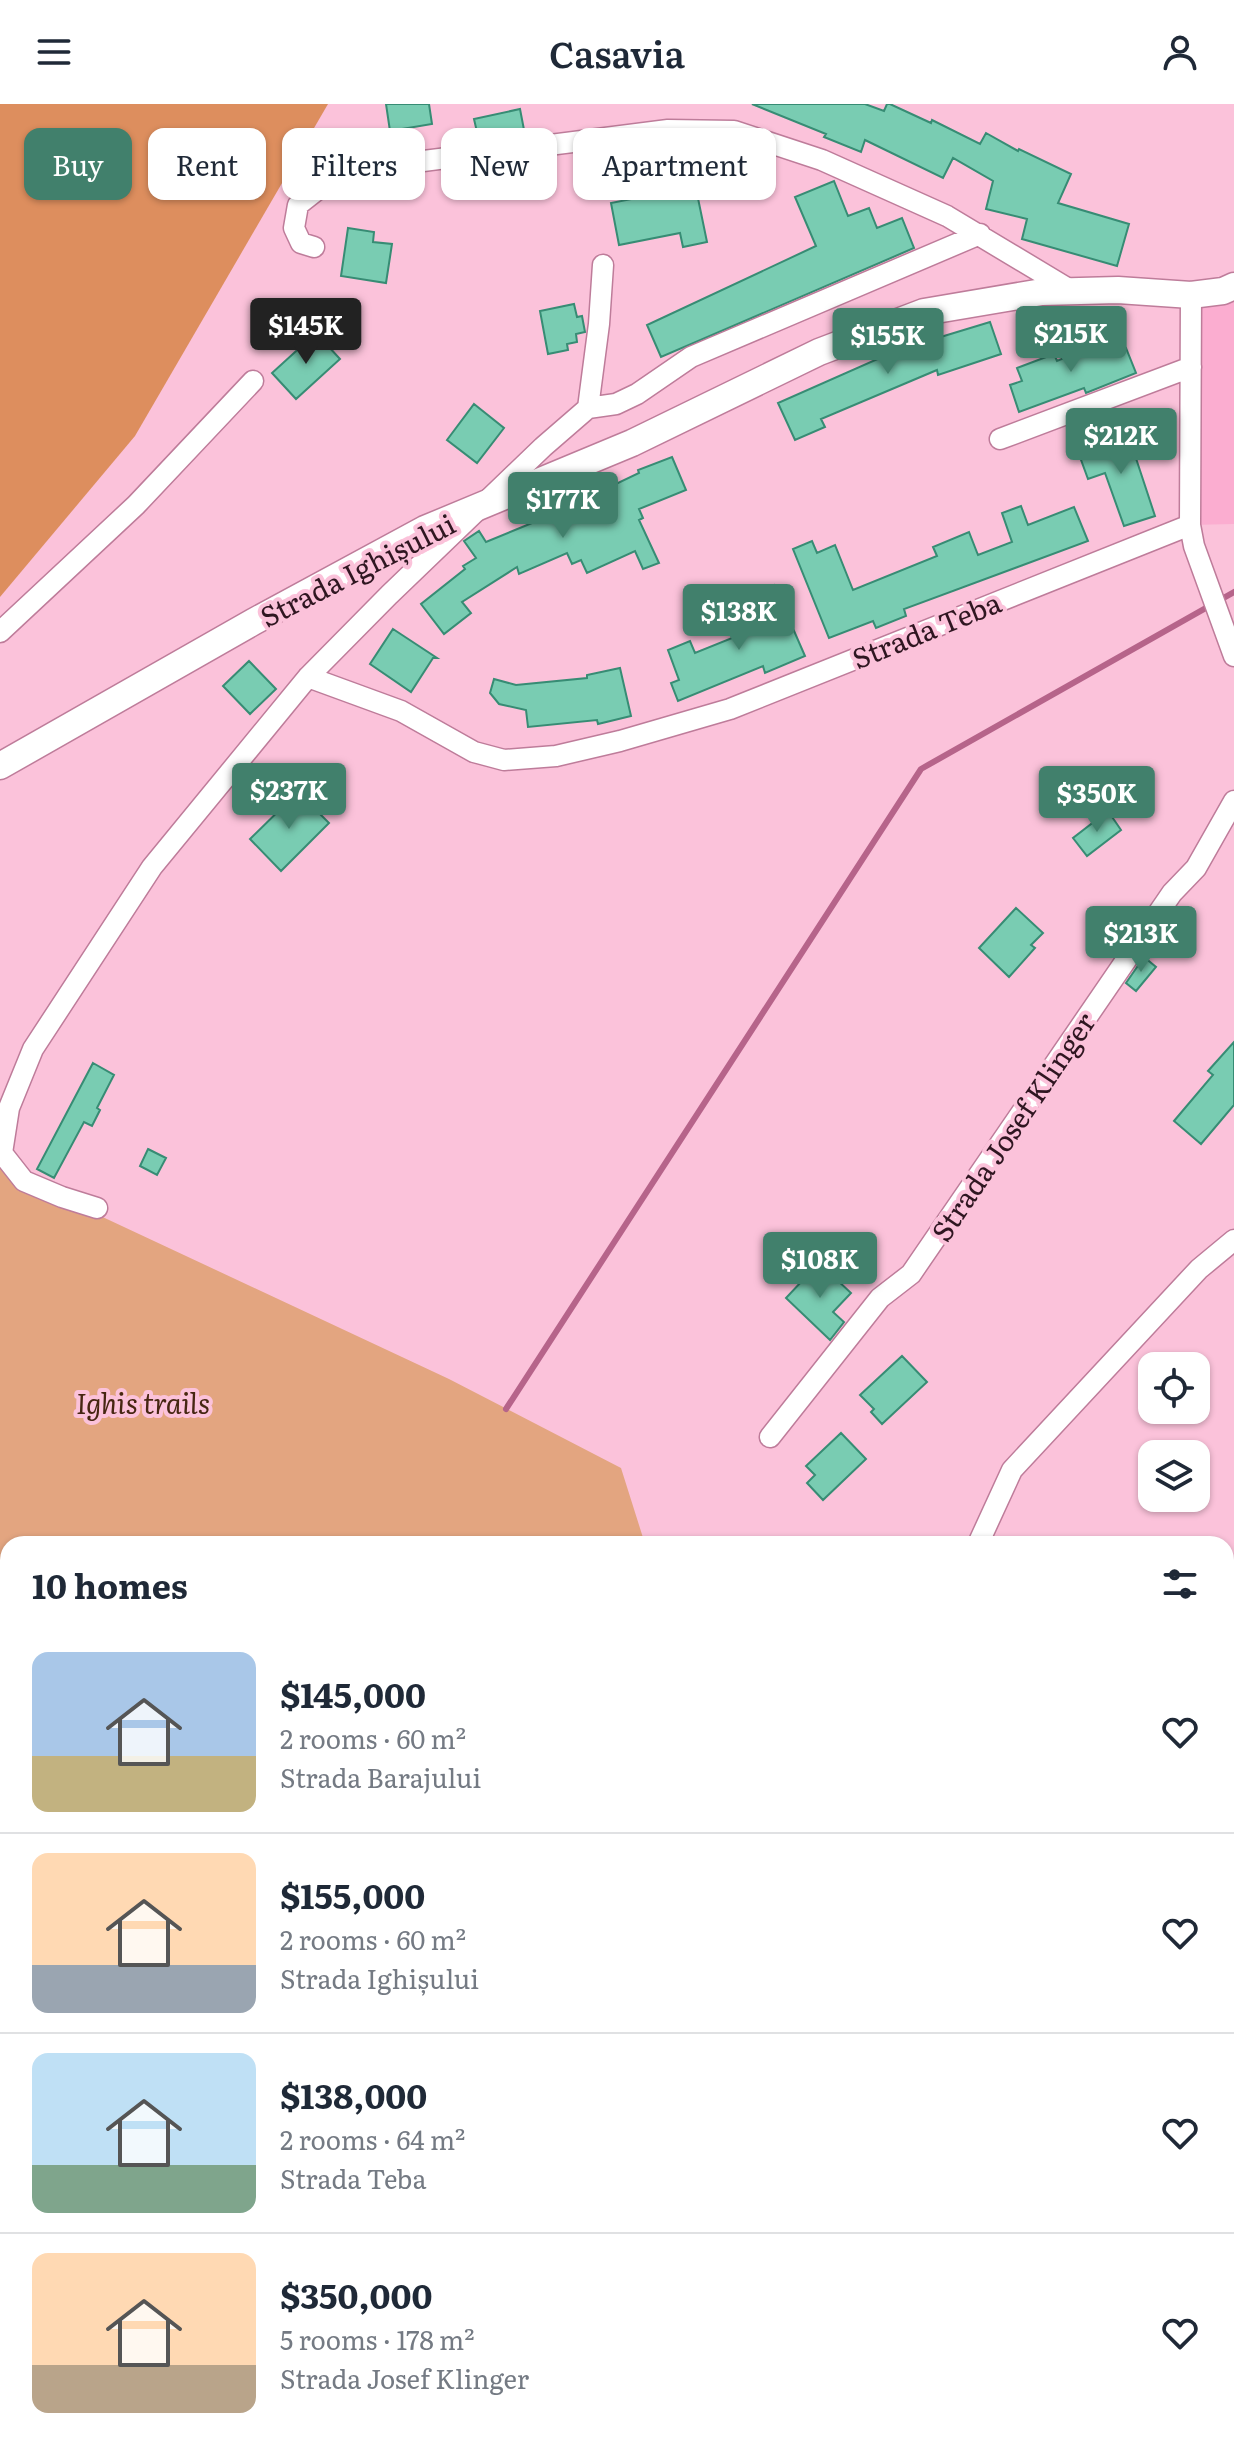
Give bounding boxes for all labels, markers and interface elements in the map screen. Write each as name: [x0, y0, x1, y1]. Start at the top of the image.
text: Casavia: [549, 26, 685, 79]
icon: menu: [32, 30, 76, 74]
icon: person: [1158, 30, 1202, 74]
chip: Buy: [24, 128, 132, 200]
chip: Rent: [148, 128, 266, 200]
chip: Filters: [282, 128, 425, 200]
chip: New: [441, 128, 557, 200]
chip: Apartment: [573, 128, 776, 200]
pin: $145K: [250, 298, 362, 366]
text: $145K: [268, 304, 344, 343]
pin: $215K: [1015, 306, 1127, 374]
pin: $155K: [832, 308, 944, 376]
text: $215K: [1034, 312, 1108, 351]
text: $155K: [851, 314, 925, 353]
pin: $212K: [1065, 408, 1177, 476]
text: $212K: [1084, 414, 1158, 453]
pin: $177K: [507, 472, 619, 540]
text: $177K: [526, 478, 600, 517]
street label: Strada Ighișului: [252, 502, 462, 636]
street label: Strada Teba: [845, 580, 1007, 678]
pin: $138K: [683, 584, 795, 652]
text: $138K: [701, 590, 777, 629]
pin: $237K: [233, 763, 345, 831]
pin: $350K: [1041, 766, 1153, 834]
text: $237K: [250, 769, 328, 808]
text: $350K: [1057, 772, 1137, 811]
pin: $213K: [1085, 906, 1197, 974]
text: $213K: [1103, 912, 1179, 951]
street label: Strada Josef Klinger: [920, 1002, 1105, 1249]
pin: $108K: [764, 1232, 876, 1300]
text: $108K: [781, 1238, 859, 1277]
map controls: [1138, 1352, 1210, 1512]
button: locate: [1138, 1352, 1210, 1424]
park label: Ighis trails: [76, 1381, 210, 1423]
button: layers: [1138, 1440, 1210, 1512]
text: 10 homes: [32, 1559, 188, 1609]
icon: filters: [1158, 1562, 1202, 1606]
text: $145,000: [280, 1668, 426, 1718]
icon: home: [96, 1684, 192, 1780]
icon: heart: [1158, 1710, 1202, 1754]
text: 2 rooms · 60 m²: [280, 1718, 466, 1757]
text: Strada Barajului: [280, 1757, 481, 1796]
text: $155,000: [280, 1869, 425, 1919]
icon: home: [96, 1885, 192, 1981]
icon: heart: [1158, 1911, 1202, 1955]
text: 2 rooms · 60 m²: [280, 1919, 466, 1958]
text: Strada Ighișului: [280, 1958, 479, 1997]
text: $138,000: [280, 2069, 427, 2119]
icon: home: [96, 2085, 192, 2181]
icon: heart: [1158, 2111, 1202, 2155]
text: 2 rooms · 64 m²: [280, 2119, 465, 2158]
text: Strada Teba: [280, 2158, 426, 2197]
text: $350,000: [280, 2269, 432, 2319]
icon: home: [96, 2285, 192, 2381]
icon: heart: [1158, 2311, 1202, 2355]
text: 5 rooms · 178 m²: [280, 2319, 474, 2358]
text: Strada Josef Klinger: [280, 2358, 529, 2397]

